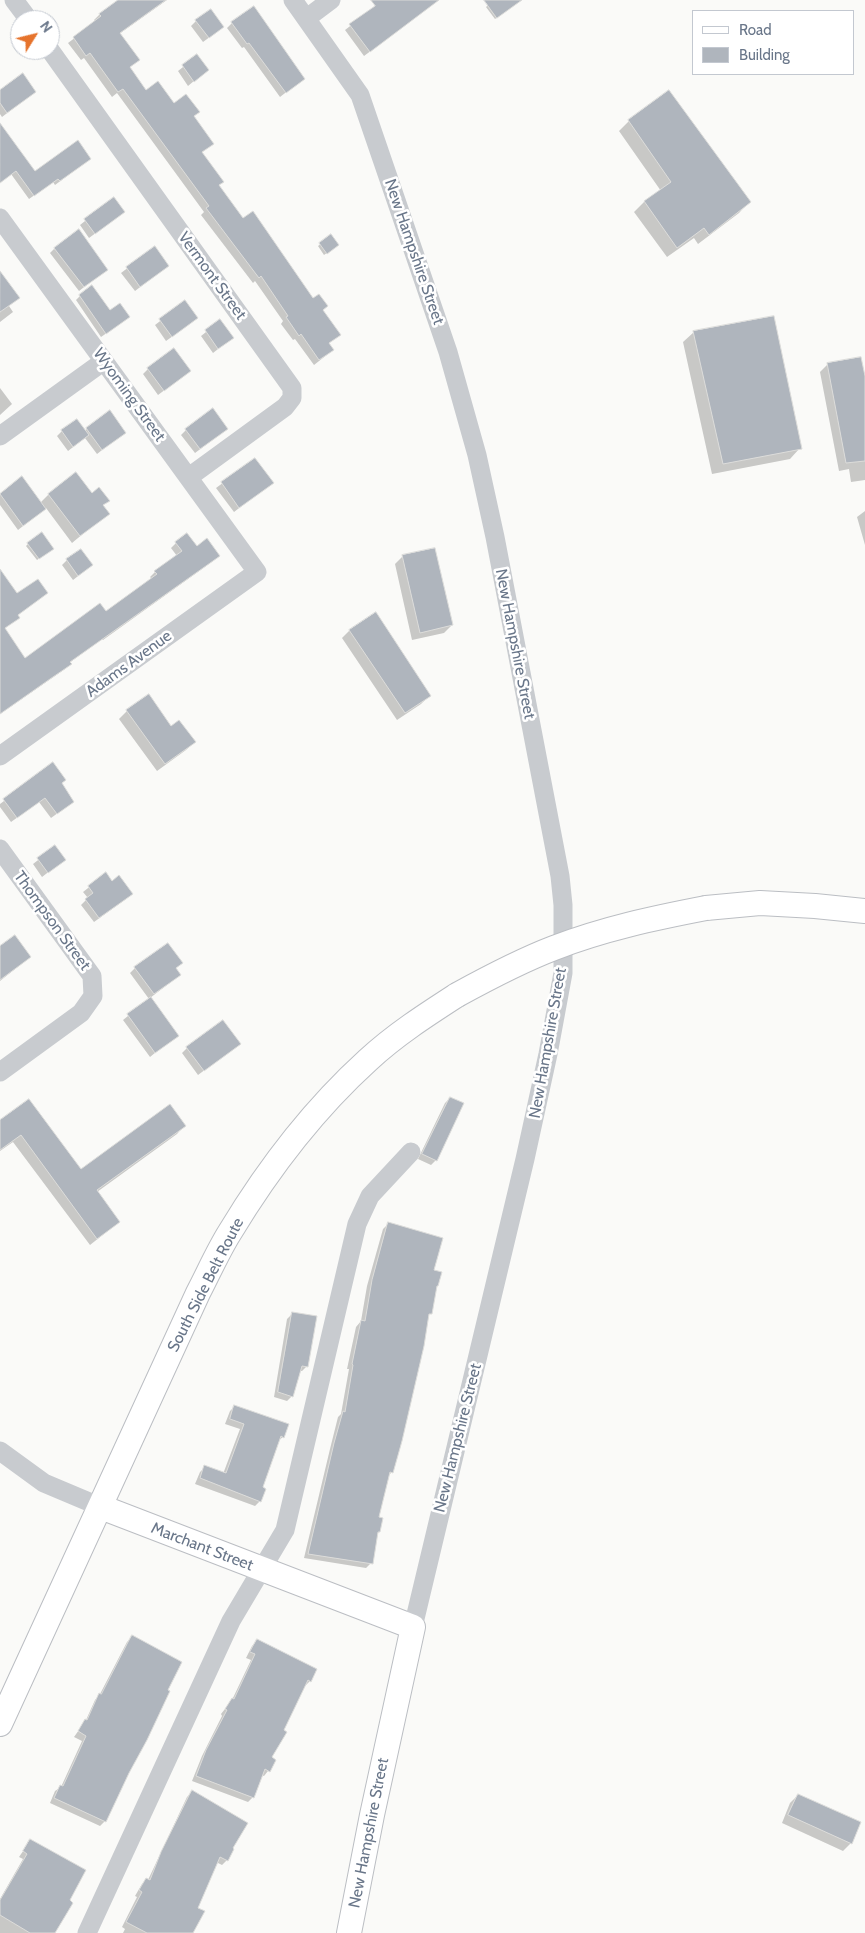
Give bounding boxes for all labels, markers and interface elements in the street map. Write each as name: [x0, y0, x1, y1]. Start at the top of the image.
north arrow: [10, 10, 60, 60]
legend: [692, 10, 855, 75]
text: N: [36, 17, 57, 36]
text: Road: [739, 21, 772, 39]
text: Building: [739, 46, 790, 64]
street label: New Hampshire Street: [380, 177, 448, 327]
street label: Vermont Street: [174, 228, 250, 324]
street label: Wyoming Street: [89, 345, 169, 445]
street label: New Hampshire Street: [491, 567, 539, 721]
street label: Adams Avenue: [82, 626, 176, 702]
street label: Thompson Street: [10, 868, 94, 974]
street label: New Hampshire Street: [525, 966, 571, 1120]
street label: South Side Belt Route: [164, 1215, 248, 1355]
street label: New Hampshire Street: [430, 1362, 486, 1514]
street label: Marchant Street: [148, 1519, 256, 1575]
street label: New Hampshire Street: [345, 1756, 393, 1910]

